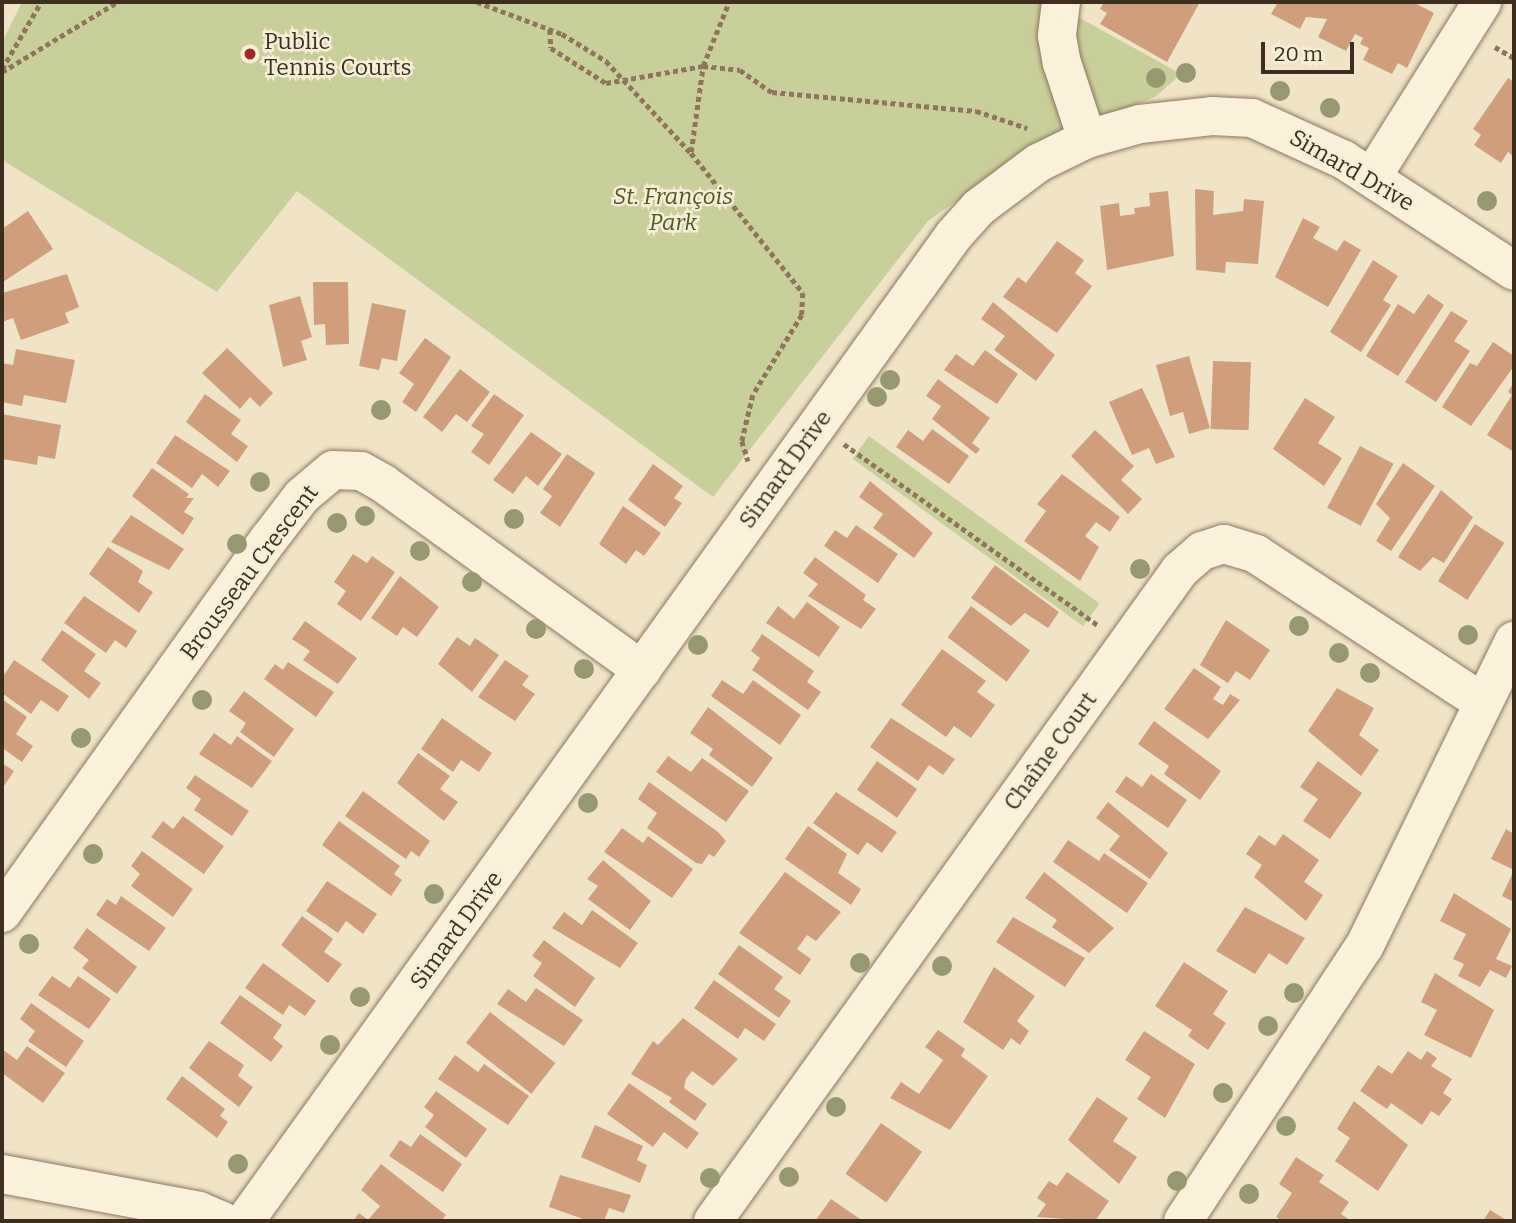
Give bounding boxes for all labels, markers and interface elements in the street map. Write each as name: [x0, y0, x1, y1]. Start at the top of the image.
place label: Public Tennis Courts: [264, 27, 411, 81]
scale bar: [1264, 28, 1357, 72]
text: 20 m: [1274, 41, 1323, 67]
marker: Public Tennis Courts: [242, 46, 258, 62]
street label: Simard Drive: [1285, 123, 1419, 217]
park label: St. François Park: [613, 182, 733, 236]
street label: Simard Drive: [733, 405, 837, 533]
street label: Brousseau Crescent: [174, 479, 324, 665]
street label: Chaîne Court: [998, 686, 1102, 816]
street label: Simard Drive: [404, 866, 508, 994]

